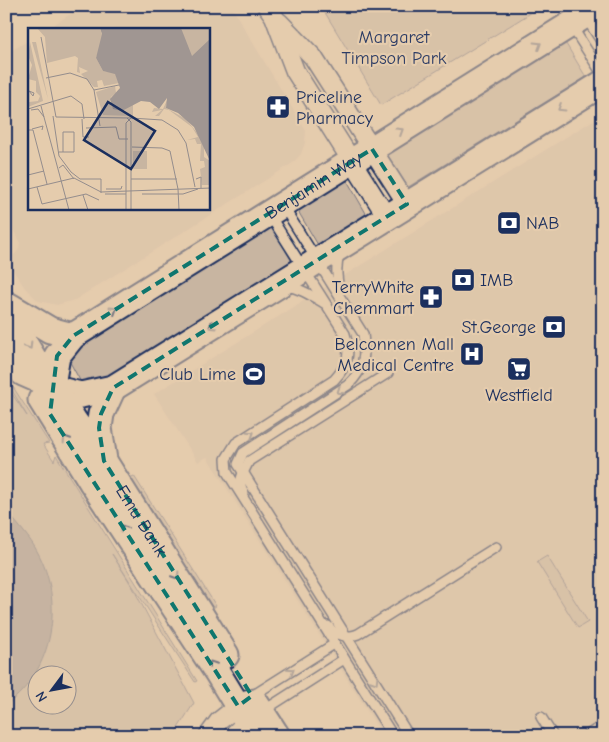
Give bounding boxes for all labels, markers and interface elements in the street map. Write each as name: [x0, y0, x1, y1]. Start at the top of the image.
park label: Margaret Timpson Park: [341, 27, 447, 69]
inset map: [28, 28, 210, 210]
one-way arrow: [532, 41, 541, 51]
place label: Priceline Pharmacy: [296, 87, 374, 129]
pharmacy icon: Priceline Pharmacy: [265, 94, 291, 120]
one-way arrow: [558, 102, 567, 112]
one-way arrow: [395, 128, 404, 137]
street label: Benjamin Way: [262, 147, 367, 224]
bank icon: NAB: [496, 210, 522, 236]
place label: NAB: [526, 213, 559, 234]
bank icon: IMB: [450, 267, 476, 293]
place label: IMB: [480, 270, 513, 291]
place label: TerryWhite Chemmart: [332, 277, 415, 319]
pharmacy icon: TerryWhite Chemmart: [418, 284, 444, 310]
one-way arrow: [109, 307, 118, 317]
bank icon: St.George: [541, 314, 567, 340]
place label: St.George: [462, 317, 536, 338]
one-way arrow: [209, 320, 218, 329]
place label: Belconnen Mall Medical Centre: [335, 334, 454, 376]
one-way arrow: [22, 341, 32, 350]
hospital icon: Belconnen Mall Medical Centre: [459, 341, 485, 367]
supermarket icon: Westfield: [506, 356, 532, 382]
sports icon: Club Lime: [241, 361, 267, 387]
place label: Club Lime: [159, 364, 236, 385]
one-way arrow: [337, 385, 346, 394]
place label: Westfield: [485, 385, 553, 406]
one-way arrow: [245, 431, 254, 440]
one-way arrow: [62, 435, 72, 444]
street label: Emu Bank: [111, 482, 172, 561]
one-way arrow: [120, 525, 129, 534]
one-way arrow: [170, 571, 180, 580]
one-way arrow: [208, 661, 218, 670]
north arrow: [28, 664, 78, 714]
one-way arrow: [286, 668, 295, 677]
one-way arrow: [368, 676, 378, 685]
text: N: [32, 688, 51, 705]

